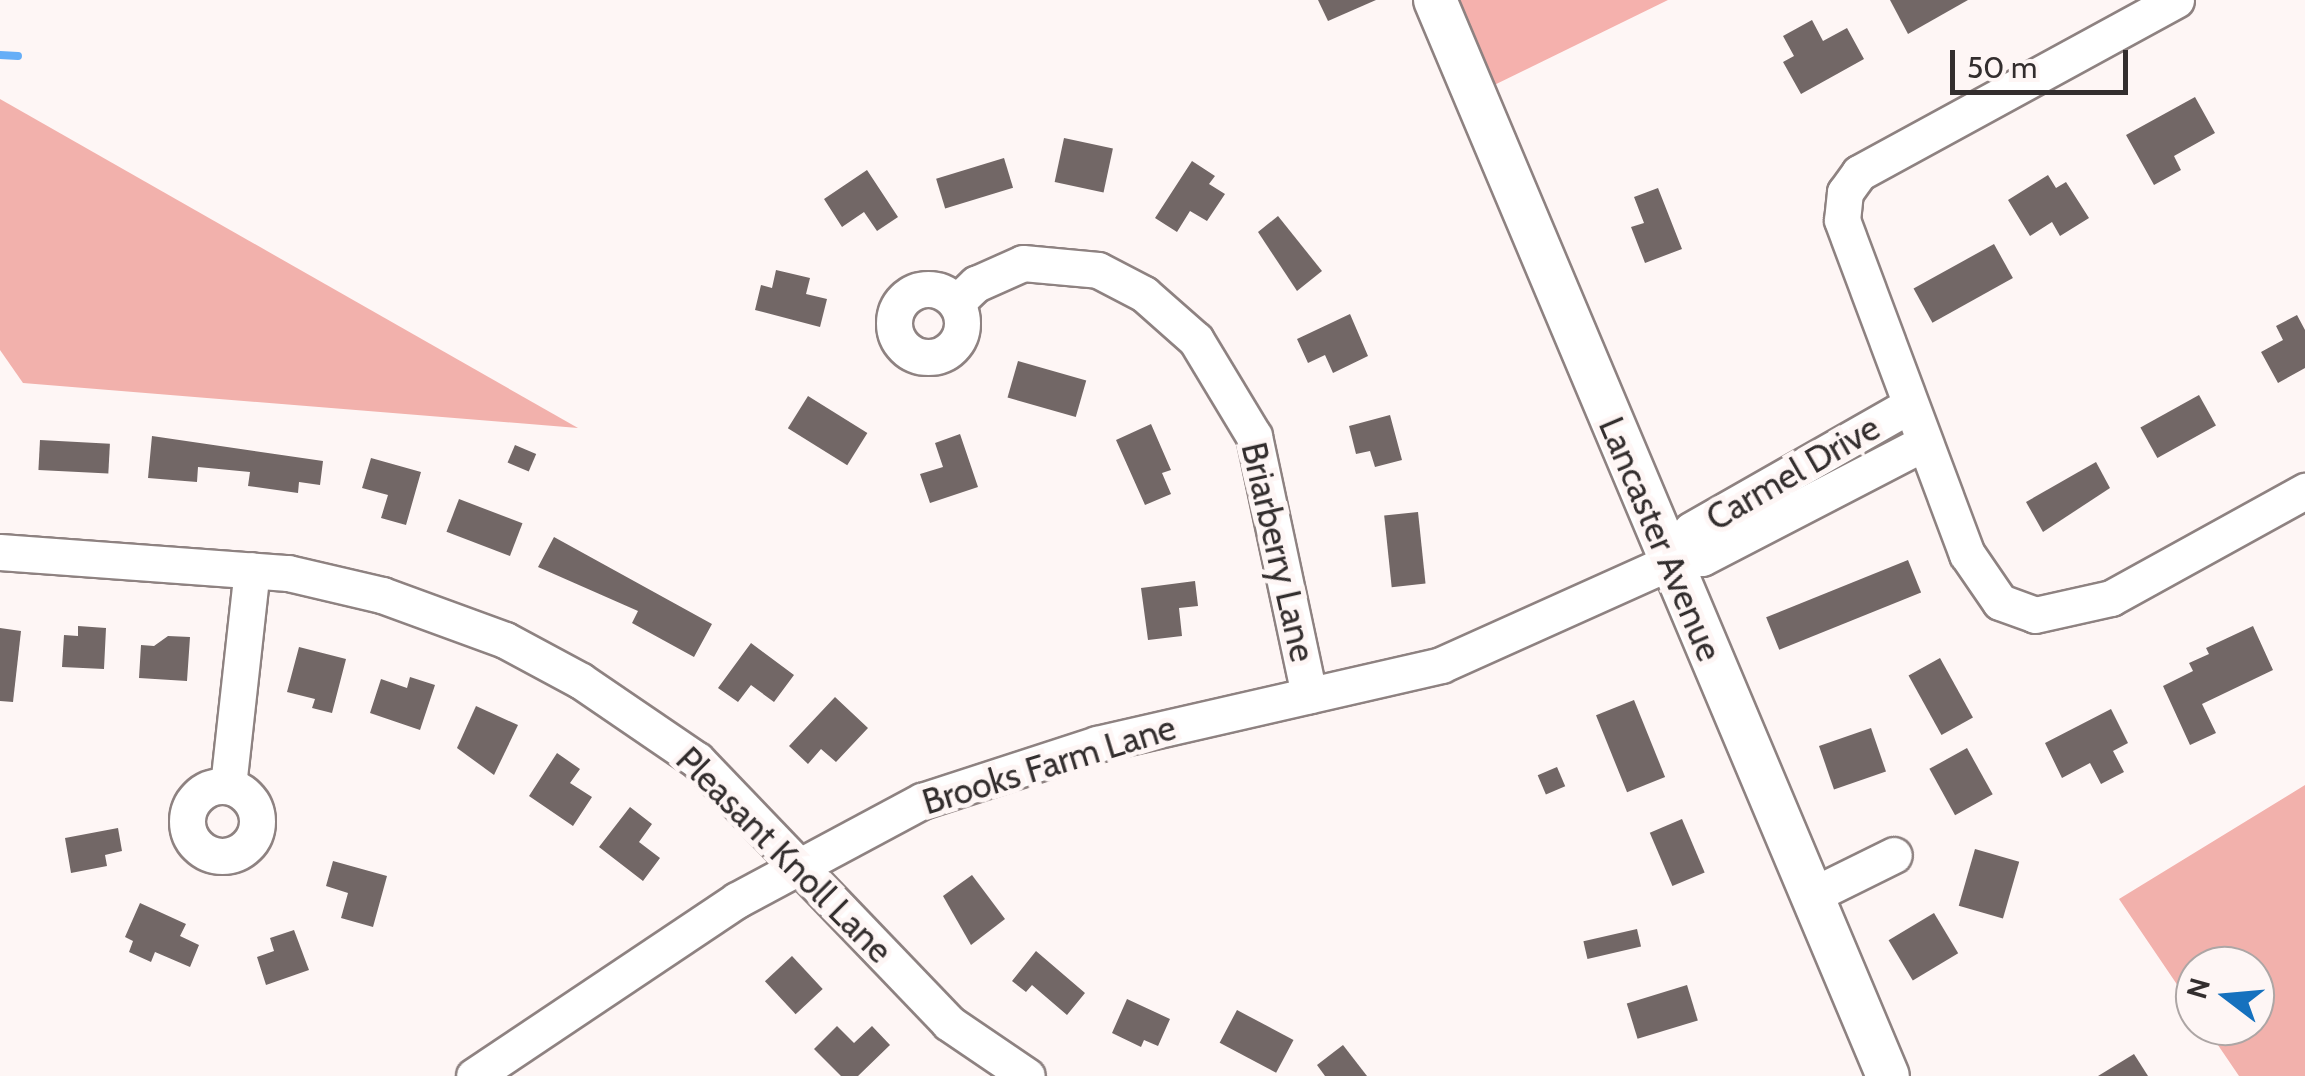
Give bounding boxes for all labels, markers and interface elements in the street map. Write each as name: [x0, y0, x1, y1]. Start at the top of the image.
scale bar: [1955, 30, 2132, 92]
text: 50 m: [1967, 49, 2037, 86]
street label: Carmel Drive: [1699, 407, 1887, 539]
street label: Lancaster Avenue: [1590, 411, 1730, 667]
street label: Briarberry Lane: [1232, 438, 1324, 666]
street label: Brooks Farm Lane: [917, 707, 1181, 823]
street label: Pleasant Knoll Lane: [667, 738, 901, 972]
north arrow: [2175, 946, 2275, 1046]
text: N: [2179, 974, 2217, 1002]

